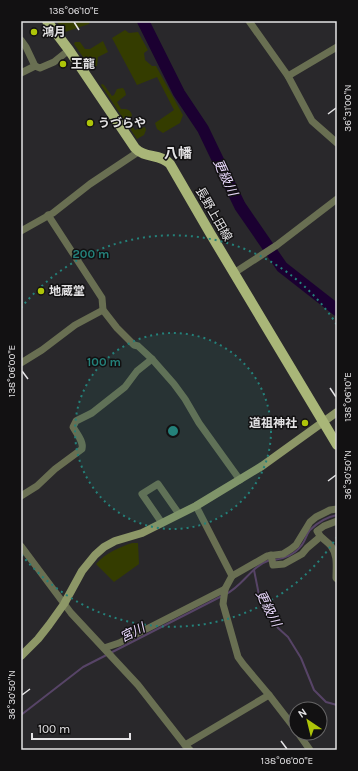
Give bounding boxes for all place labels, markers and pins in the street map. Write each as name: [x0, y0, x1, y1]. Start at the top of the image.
place label: 鴻月: [42, 25, 66, 39]
marker: 鴻月: [29, 27, 39, 37]
place label: 王龍: [71, 57, 95, 71]
marker: 王龍: [58, 59, 68, 69]
place label: うづらや: [98, 116, 146, 130]
marker: うづらや: [85, 118, 95, 128]
place label: 地蔵堂: [49, 284, 85, 298]
marker: 地蔵堂: [36, 286, 46, 296]
place label: 道祖神社: [249, 416, 297, 430]
marker: 道祖神社: [300, 418, 310, 428]
centre of rings: [166, 424, 180, 438]

